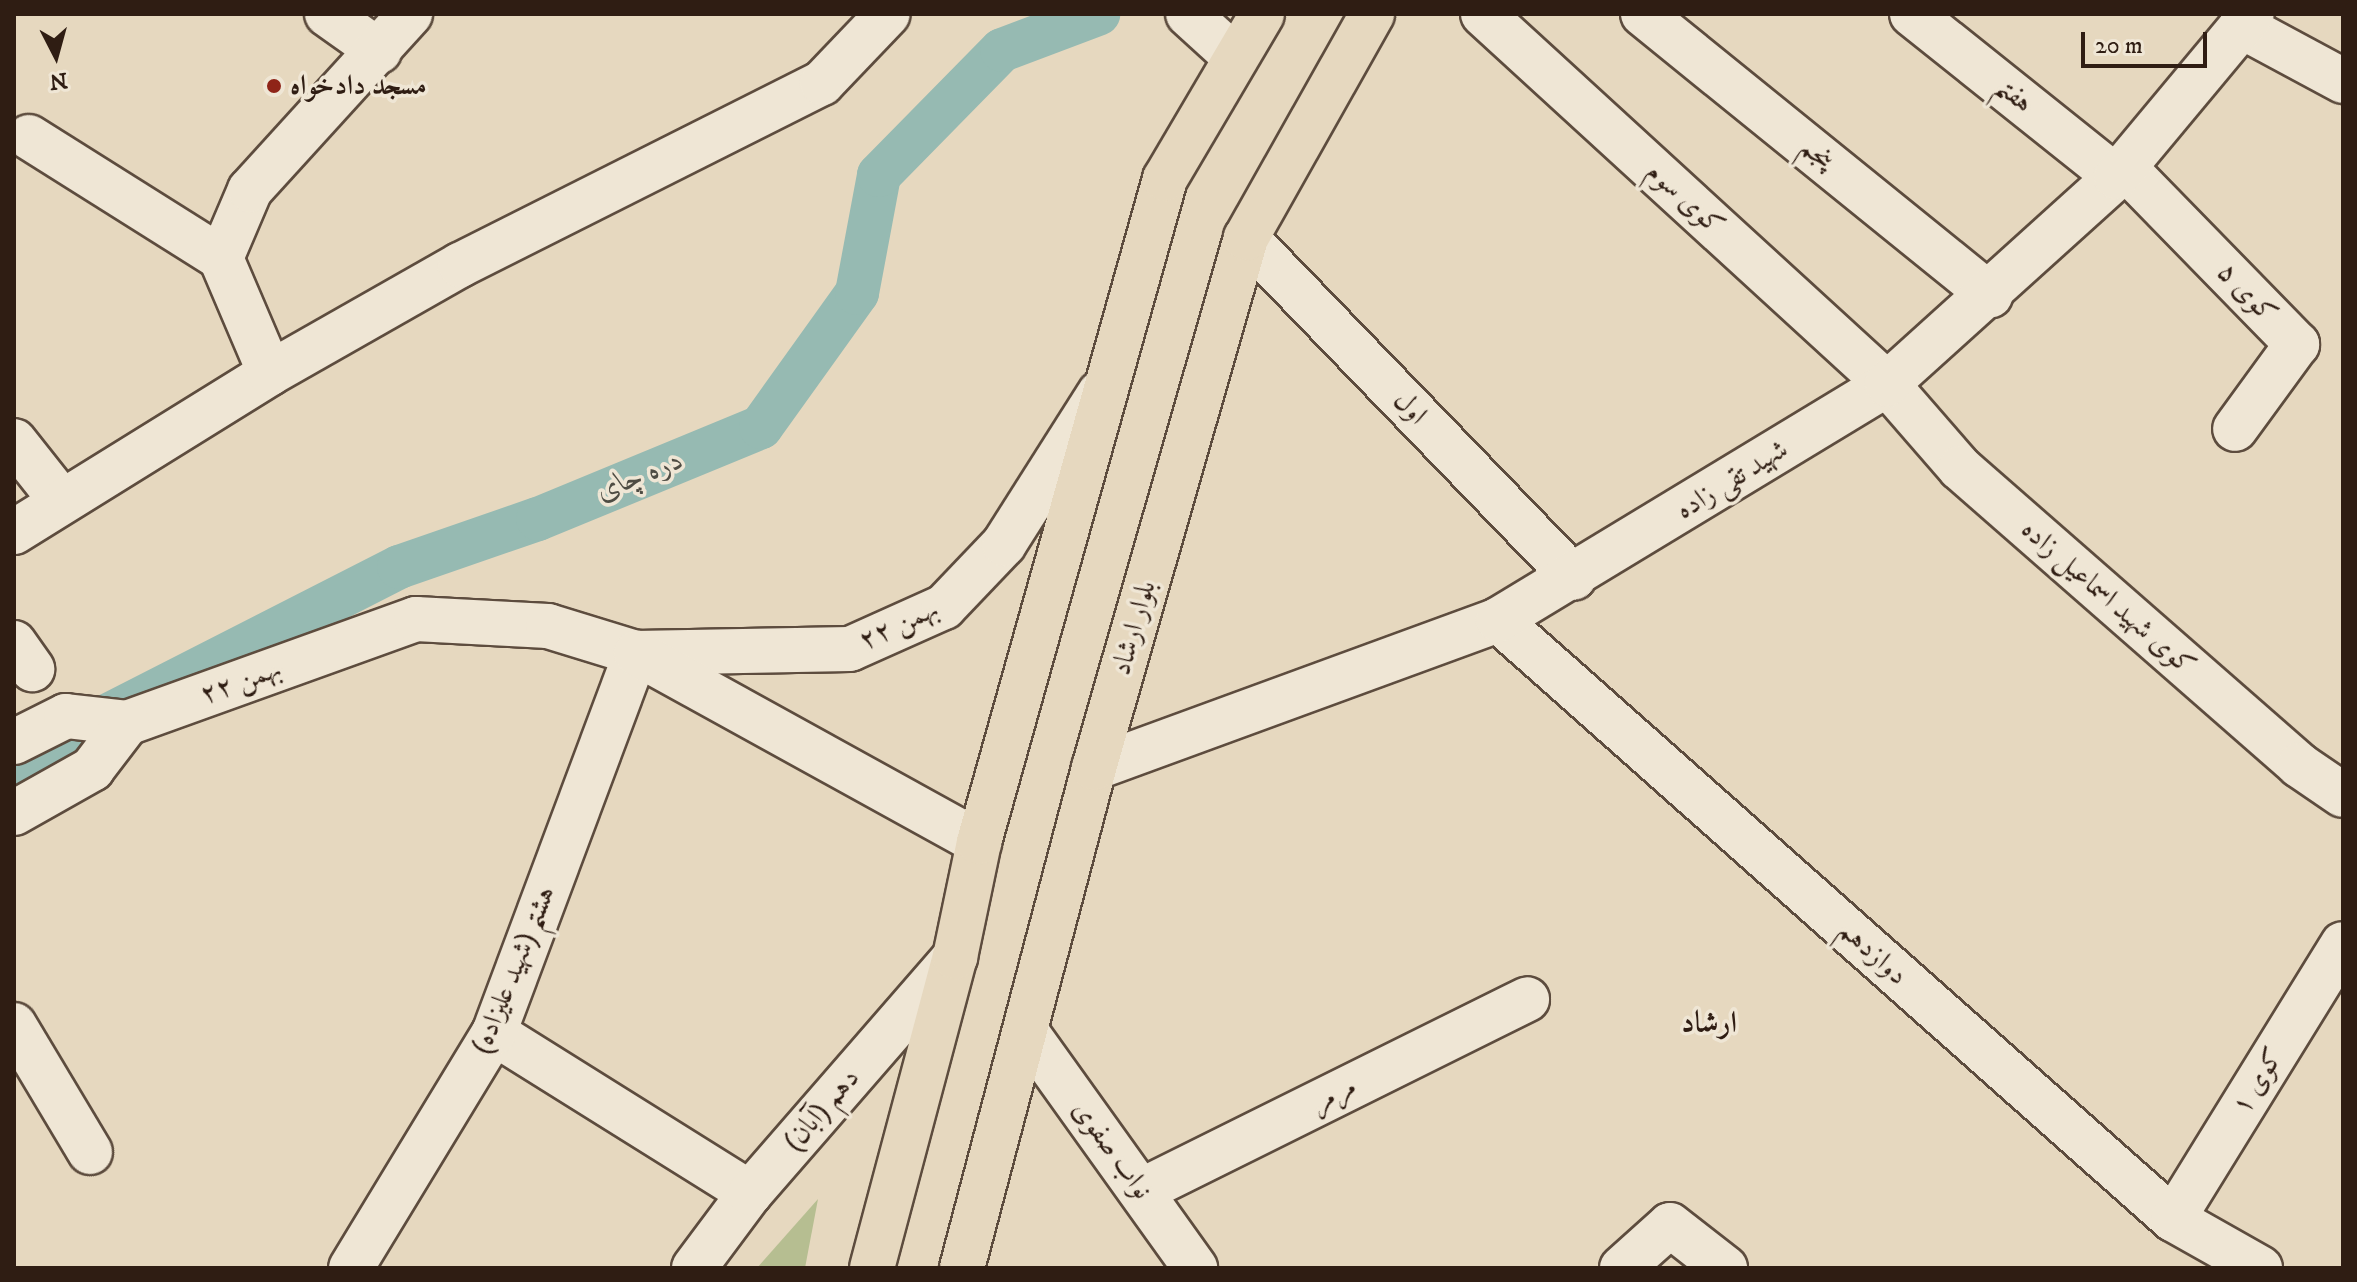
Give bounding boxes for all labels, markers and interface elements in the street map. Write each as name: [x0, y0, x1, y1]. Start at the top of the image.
north arrow: [16, 16, 96, 96]
scale bar: [2085, 16, 2211, 66]
text: 20 m: [2095, 31, 2143, 61]
text: N: [48, 66, 69, 95]
place label: مسجد دادخواه: [290, 69, 427, 103]
street label: هفتم: [1988, 70, 2040, 120]
marker: مسجد دادخواه: [265, 77, 283, 95]
street label: پنجم: [1793, 130, 1841, 178]
street label: کوی سوم: [1639, 155, 1731, 243]
street label: کوی ۵: [2210, 255, 2284, 331]
street label: اول: [1386, 384, 1434, 432]
street label: شهید تقی زاده: [1670, 433, 1794, 527]
water label: دره چای: [591, 442, 689, 510]
street label: کوی شهید اسماعیل زاده: [2014, 513, 2202, 683]
street label: بلوار ارشاد: [1105, 577, 1163, 679]
street label: ۲۲ بهمن: [854, 592, 944, 658]
street label: ۲۲ بهمن: [196, 652, 286, 712]
street label: هشتم (شهید علیزاده): [465, 881, 563, 1059]
street label: دوازدهم: [1832, 913, 1914, 993]
district label: ارشاد: [1681, 1006, 1737, 1042]
street label: کوی ۱: [2225, 1042, 2291, 1120]
street label: دهم (آبان): [777, 1062, 867, 1158]
street label: مرمر: [1306, 1070, 1362, 1120]
street label: نواب صفوی: [1065, 1094, 1159, 1206]

